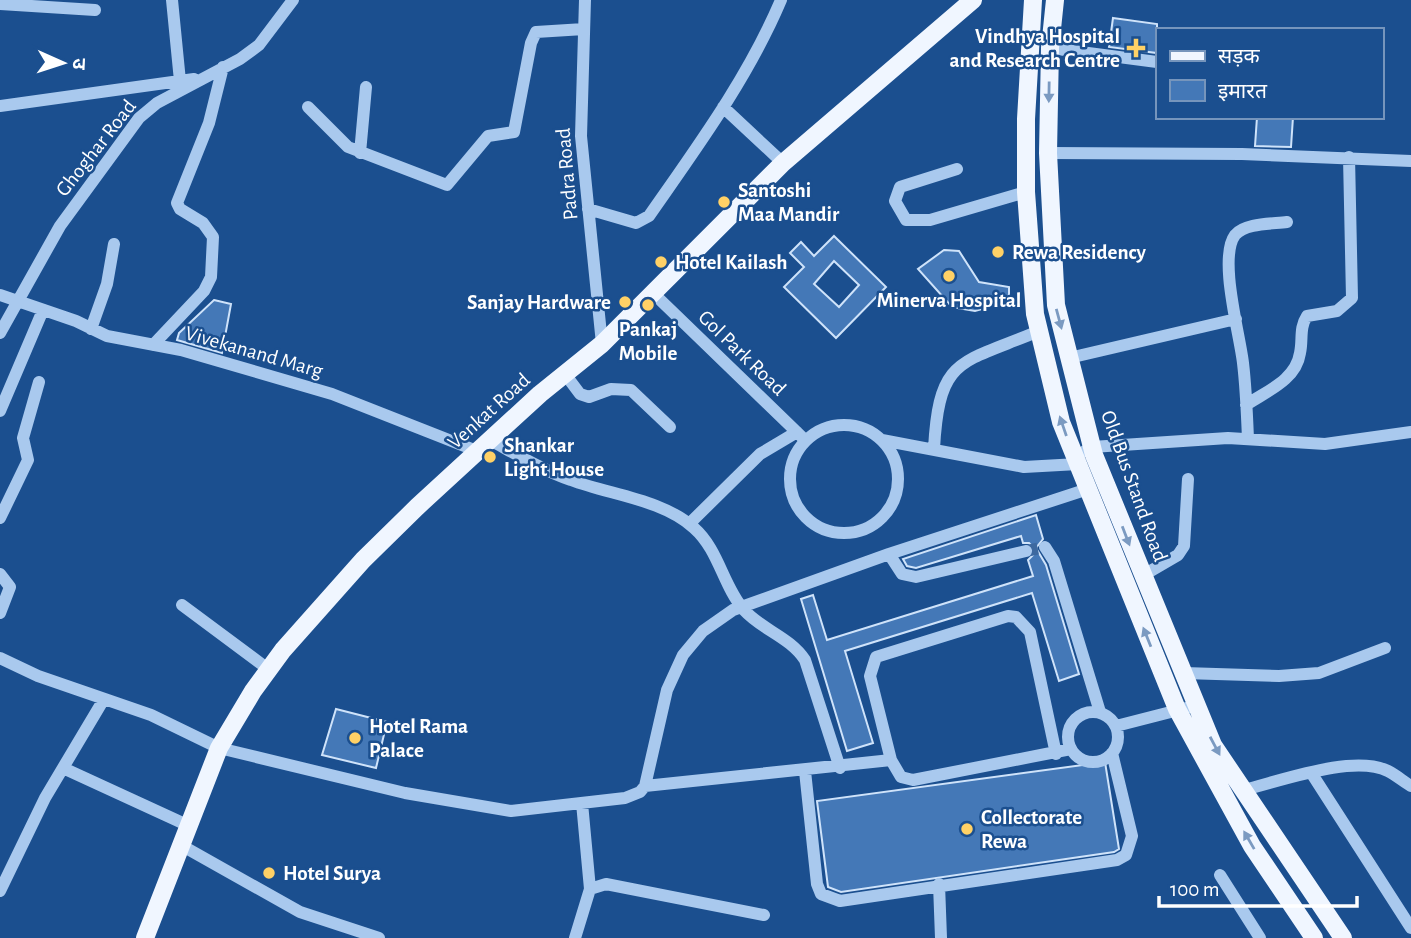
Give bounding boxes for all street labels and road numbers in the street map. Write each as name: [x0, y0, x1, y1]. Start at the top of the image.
street label: Ghoghar Road: [52, 96, 140, 200]
street label: Padra Road: [553, 127, 581, 221]
street label: Gol Park Road: [694, 306, 790, 400]
street label: Vivekanand Marg: [183, 322, 326, 382]
street label: Venkat Road: [444, 369, 534, 453]
street label: Old Bus Stand Road: [1097, 408, 1171, 564]

